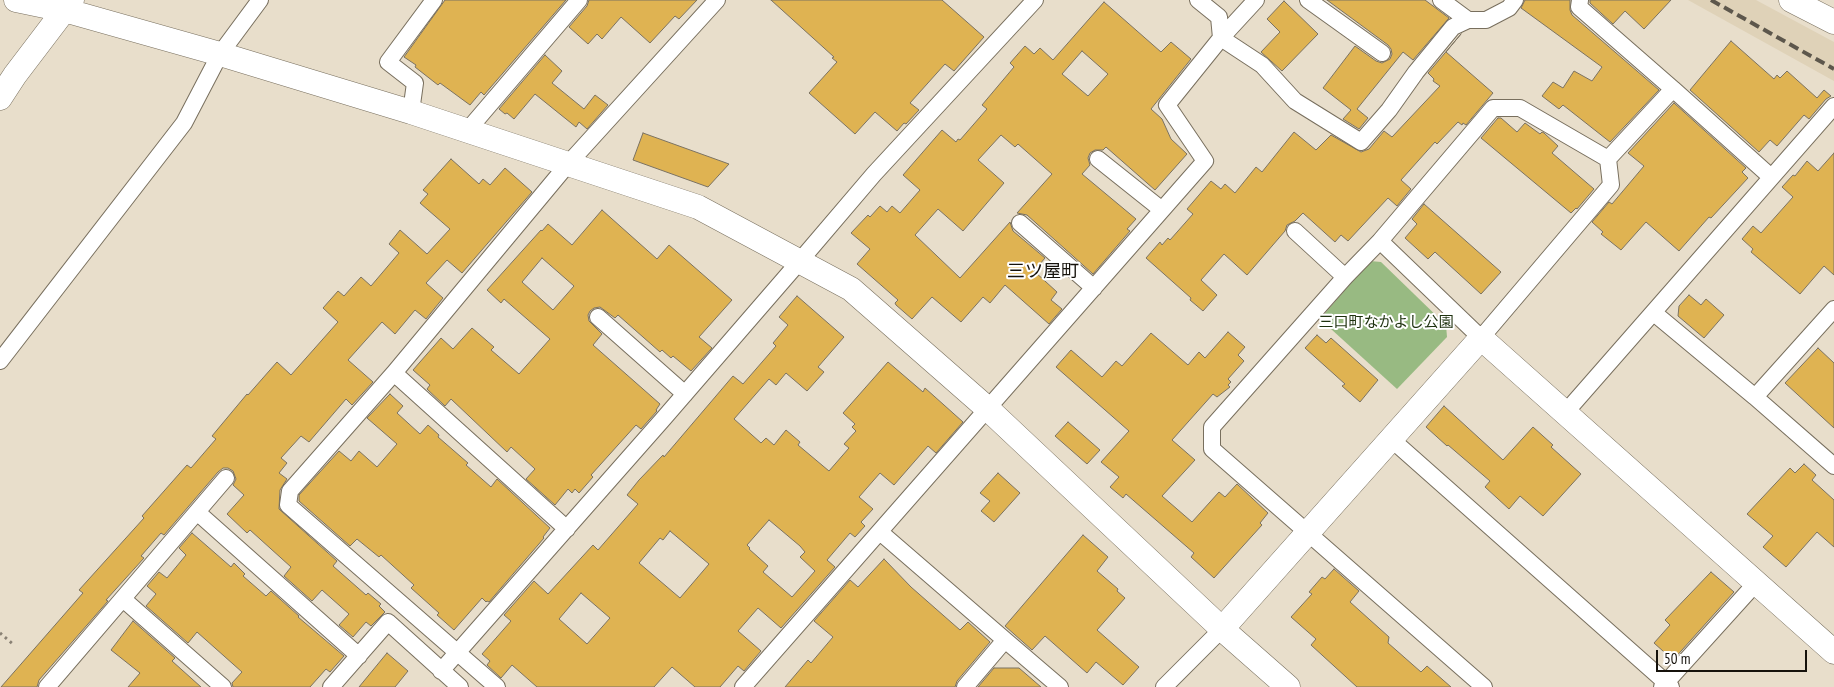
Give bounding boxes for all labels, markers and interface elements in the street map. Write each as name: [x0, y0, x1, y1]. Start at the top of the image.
district label: 三ツ屋町: [1007, 261, 1079, 283]
park label: 三口町なかよし公園: [1319, 314, 1453, 332]
scale bar: [1659, 640, 1810, 672]
text: 50 m: [1664, 649, 1690, 668]

